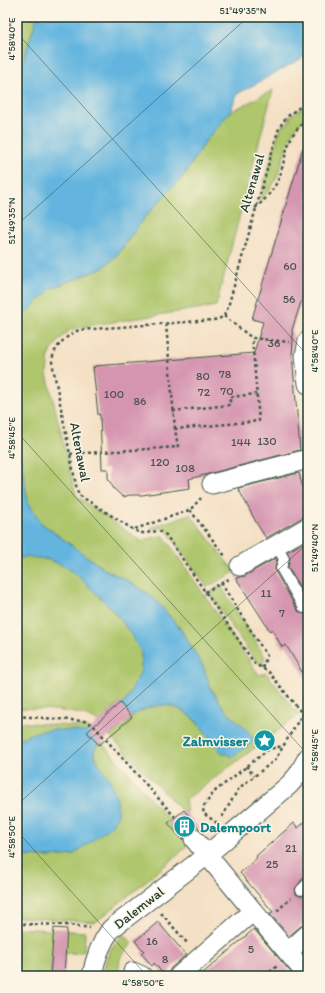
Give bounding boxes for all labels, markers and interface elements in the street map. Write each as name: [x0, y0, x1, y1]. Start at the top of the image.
text: 51°49'35"N: [219, 4, 267, 17]
text: 4°58'40"E: [5, 17, 18, 60]
street label: Altenawal: [235, 152, 269, 214]
text: 51°49'35"N: [5, 197, 18, 245]
house number: 60: [283, 259, 297, 273]
house number: 56: [283, 292, 295, 306]
text: 4°58'40"E: [308, 329, 321, 372]
house number: 36: [268, 336, 280, 350]
house number: 78: [219, 367, 232, 381]
house number: 80: [196, 369, 210, 383]
house number: 70: [220, 384, 234, 398]
house number: 72: [198, 385, 211, 399]
house number: 100: [104, 387, 124, 401]
house number: 86: [134, 394, 146, 408]
text: 4°58'45"E: [5, 417, 18, 459]
street label: Altenawal: [66, 421, 94, 483]
house number: 130: [257, 434, 277, 448]
house number: 144: [231, 435, 251, 449]
house number: 120: [150, 455, 170, 469]
house number: 108: [175, 461, 195, 475]
text: 51°49'40"N: [308, 523, 321, 572]
house number: 11: [260, 586, 272, 600]
house number: 7: [279, 606, 285, 620]
place icon: Zalmvisser: [251, 728, 277, 754]
text: 4°58'45"E: [308, 729, 321, 771]
place label: Zalmvisser: [183, 733, 248, 750]
building icon: Dalempoort: [172, 814, 198, 840]
text: 4°58'50"E: [5, 815, 18, 858]
place label: Dalempoort: [200, 819, 272, 836]
house number: 21: [285, 841, 297, 855]
house number: 25: [266, 857, 278, 871]
street label: Dalemwal: [110, 883, 168, 933]
house number: 16: [146, 934, 158, 948]
house number: 5: [248, 942, 254, 956]
house number: 8: [162, 952, 169, 966]
text: 4°58'50"E: [122, 976, 165, 989]

